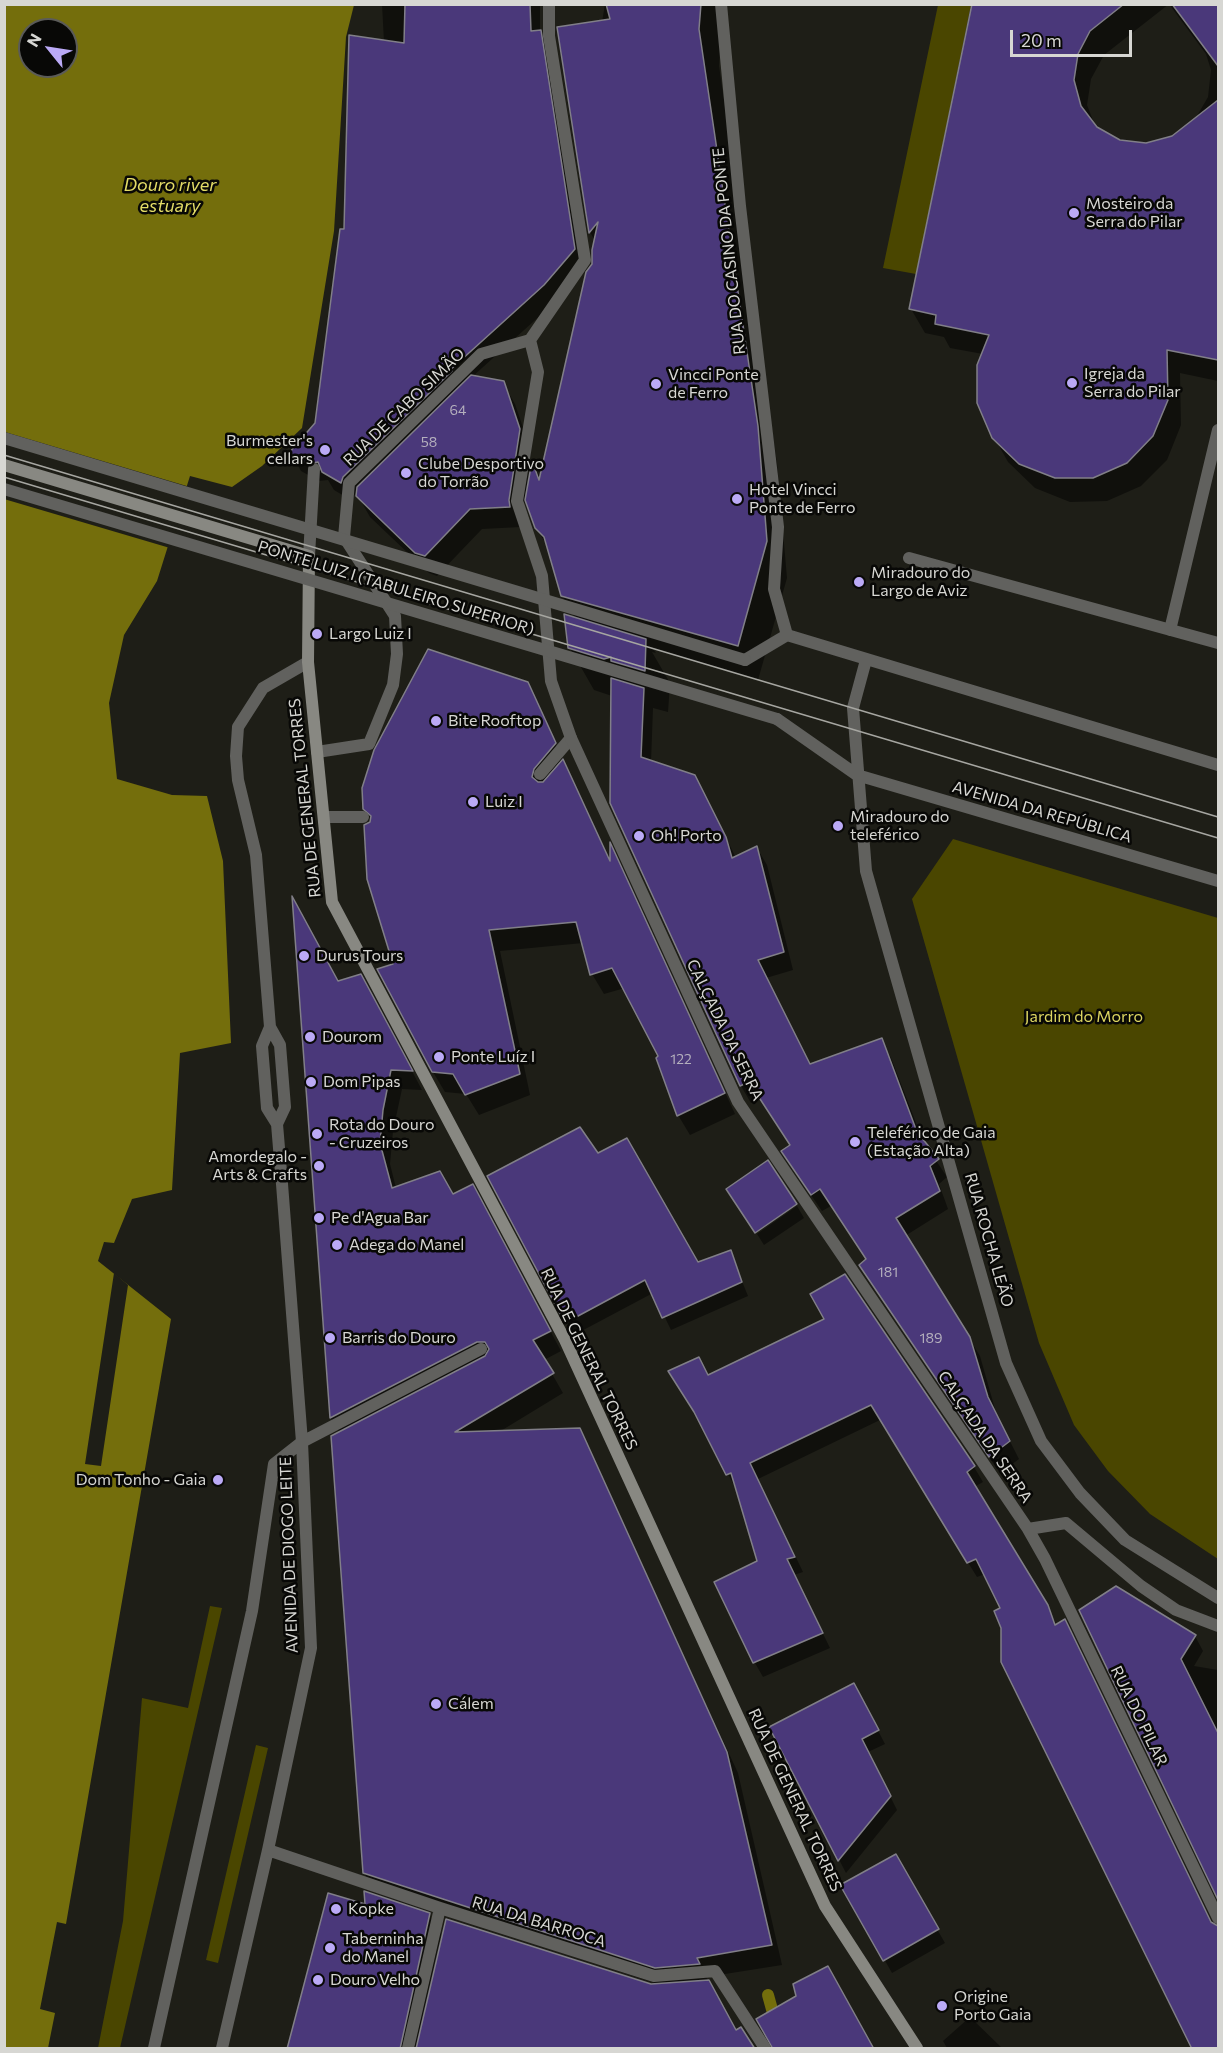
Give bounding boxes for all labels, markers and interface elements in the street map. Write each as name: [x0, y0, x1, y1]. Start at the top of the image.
north arrow: [18, 18, 78, 78]
scale bar: [1013, 18, 1134, 56]
text: 20 m: [1021, 29, 1062, 51]
text: N: [22, 30, 45, 50]
street label: RUA DO CASINO DA PONTE: [709, 147, 749, 355]
water label: Douro river estuary: [124, 174, 216, 216]
place label: Mosteiro da Serra do Pilar: [1086, 194, 1183, 232]
marker: Mosteiro da Serra do Pilar: [1067, 206, 1081, 220]
street label: RUA DE CABO SIMÃO: [339, 344, 469, 470]
place label: Igreja da Serra do Pilar: [1084, 364, 1181, 402]
place label: Vincci Ponte de Ferro: [668, 365, 759, 403]
marker: Igreja da Serra do Pilar: [1065, 376, 1079, 390]
marker: Vincci Ponte de Ferro: [649, 377, 663, 391]
house number: 64: [450, 402, 466, 418]
place label: Burmester's cellars: [226, 431, 313, 469]
house number: 58: [421, 434, 437, 450]
marker: Burmester's cellars: [318, 443, 332, 457]
place label: Clube Desportivo do Torrão: [418, 454, 544, 492]
marker: Clube Desportivo do Torrão: [399, 466, 413, 480]
place label: Hotel Vincci Ponte de Ferro: [749, 480, 856, 518]
marker: Hotel Vincci Ponte de Ferro: [730, 492, 744, 506]
street label: PONTE LUIZ I (TABULEIRO SUPERIOR): [255, 537, 537, 639]
place label: Miradouro do Largo de Aviz: [871, 563, 970, 601]
marker: Miradouro do Largo de Aviz: [852, 575, 866, 589]
place label: Largo Luiz I: [329, 624, 412, 644]
marker: Largo Luiz I: [310, 627, 324, 641]
street label: RUA DE GENERAL TORRES: [285, 698, 325, 898]
place label: Bite Rooftop: [448, 711, 541, 731]
marker: Bite Rooftop: [429, 714, 443, 728]
street label: AVENIDA DA REPÚBLICA: [950, 777, 1134, 847]
place label: Luiz I: [485, 792, 523, 812]
marker: Luiz I: [466, 795, 480, 809]
place label: Miradouro do teleférico: [850, 807, 949, 845]
marker: Miradouro do teleférico: [831, 819, 845, 833]
place label: Oh! Porto: [651, 826, 722, 846]
marker: Oh! Porto: [632, 829, 646, 843]
place label: Durus Tours: [316, 946, 403, 966]
marker: Durus Tours: [297, 949, 311, 963]
street label: CALÇADA DA SERRA: [682, 956, 768, 1104]
park label: Jardim do Morro: [1025, 1007, 1143, 1027]
place label: Dourom: [322, 1027, 382, 1047]
marker: Dourom: [303, 1030, 317, 1044]
place label: Ponte Luíz I: [451, 1047, 535, 1067]
marker: Ponte Luíz I: [432, 1050, 446, 1064]
house number: 122: [670, 1051, 692, 1067]
place label: Dom Pipas: [323, 1072, 401, 1092]
marker: Dom Pipas: [304, 1075, 318, 1089]
place label: Rota do Douro - Cruzeiros: [329, 1115, 434, 1153]
place label: Teleférico de Gaia (Estação Alta): [867, 1123, 996, 1161]
marker: Rota do Douro - Cruzeiros: [310, 1127, 324, 1141]
marker: Teleférico de Gaia (Estação Alta): [848, 1135, 862, 1149]
place label: Amordegalo - Arts & Crafts: [208, 1147, 307, 1185]
marker: Amordegalo - Arts & Crafts: [312, 1159, 326, 1173]
street label: RUA ROCHA LEÃO: [961, 1171, 1017, 1309]
place label: Pe d'Agua Bar: [331, 1208, 429, 1228]
marker: Pe d'Agua Bar: [312, 1211, 326, 1225]
place label: Adega do Manel: [349, 1235, 464, 1255]
marker: Adega do Manel: [330, 1238, 344, 1252]
house number: 181: [878, 1264, 898, 1280]
street label: RUA DE GENERAL TORRES: [537, 1265, 641, 1453]
place label: Barris do Douro: [342, 1328, 456, 1348]
house number: 189: [920, 1330, 942, 1346]
marker: Barris do Douro: [323, 1331, 337, 1345]
street label: CALÇADA DA SERRA: [934, 1367, 1036, 1507]
street label: AVENIDA DE DIOGO LEITE: [276, 1456, 302, 1654]
place label: Dom Tonho - Gaia: [76, 1470, 206, 1490]
marker: Dom Tonho - Gaia: [211, 1473, 225, 1487]
street label: RUA DO PILAR: [1106, 1663, 1172, 1769]
place label: Cálem: [448, 1694, 494, 1714]
marker: Cálem: [429, 1697, 443, 1711]
street label: RUA DE GENERAL TORRES: [744, 1705, 846, 1895]
street label: RUA DA BARROCA: [470, 1893, 608, 1951]
place label: Kopke: [348, 1899, 394, 1919]
marker: Kopke: [329, 1902, 343, 1916]
place label: Taberninha do Manel: [342, 1929, 424, 1967]
marker: Taberninha do Manel: [323, 1941, 337, 1955]
place label: Douro Velho: [330, 1970, 420, 1990]
marker: Douro Velho: [311, 1973, 325, 1987]
place label: Origine Porto Gaia: [954, 1987, 1031, 2025]
marker: Origine Porto Gaia: [935, 1999, 949, 2013]

